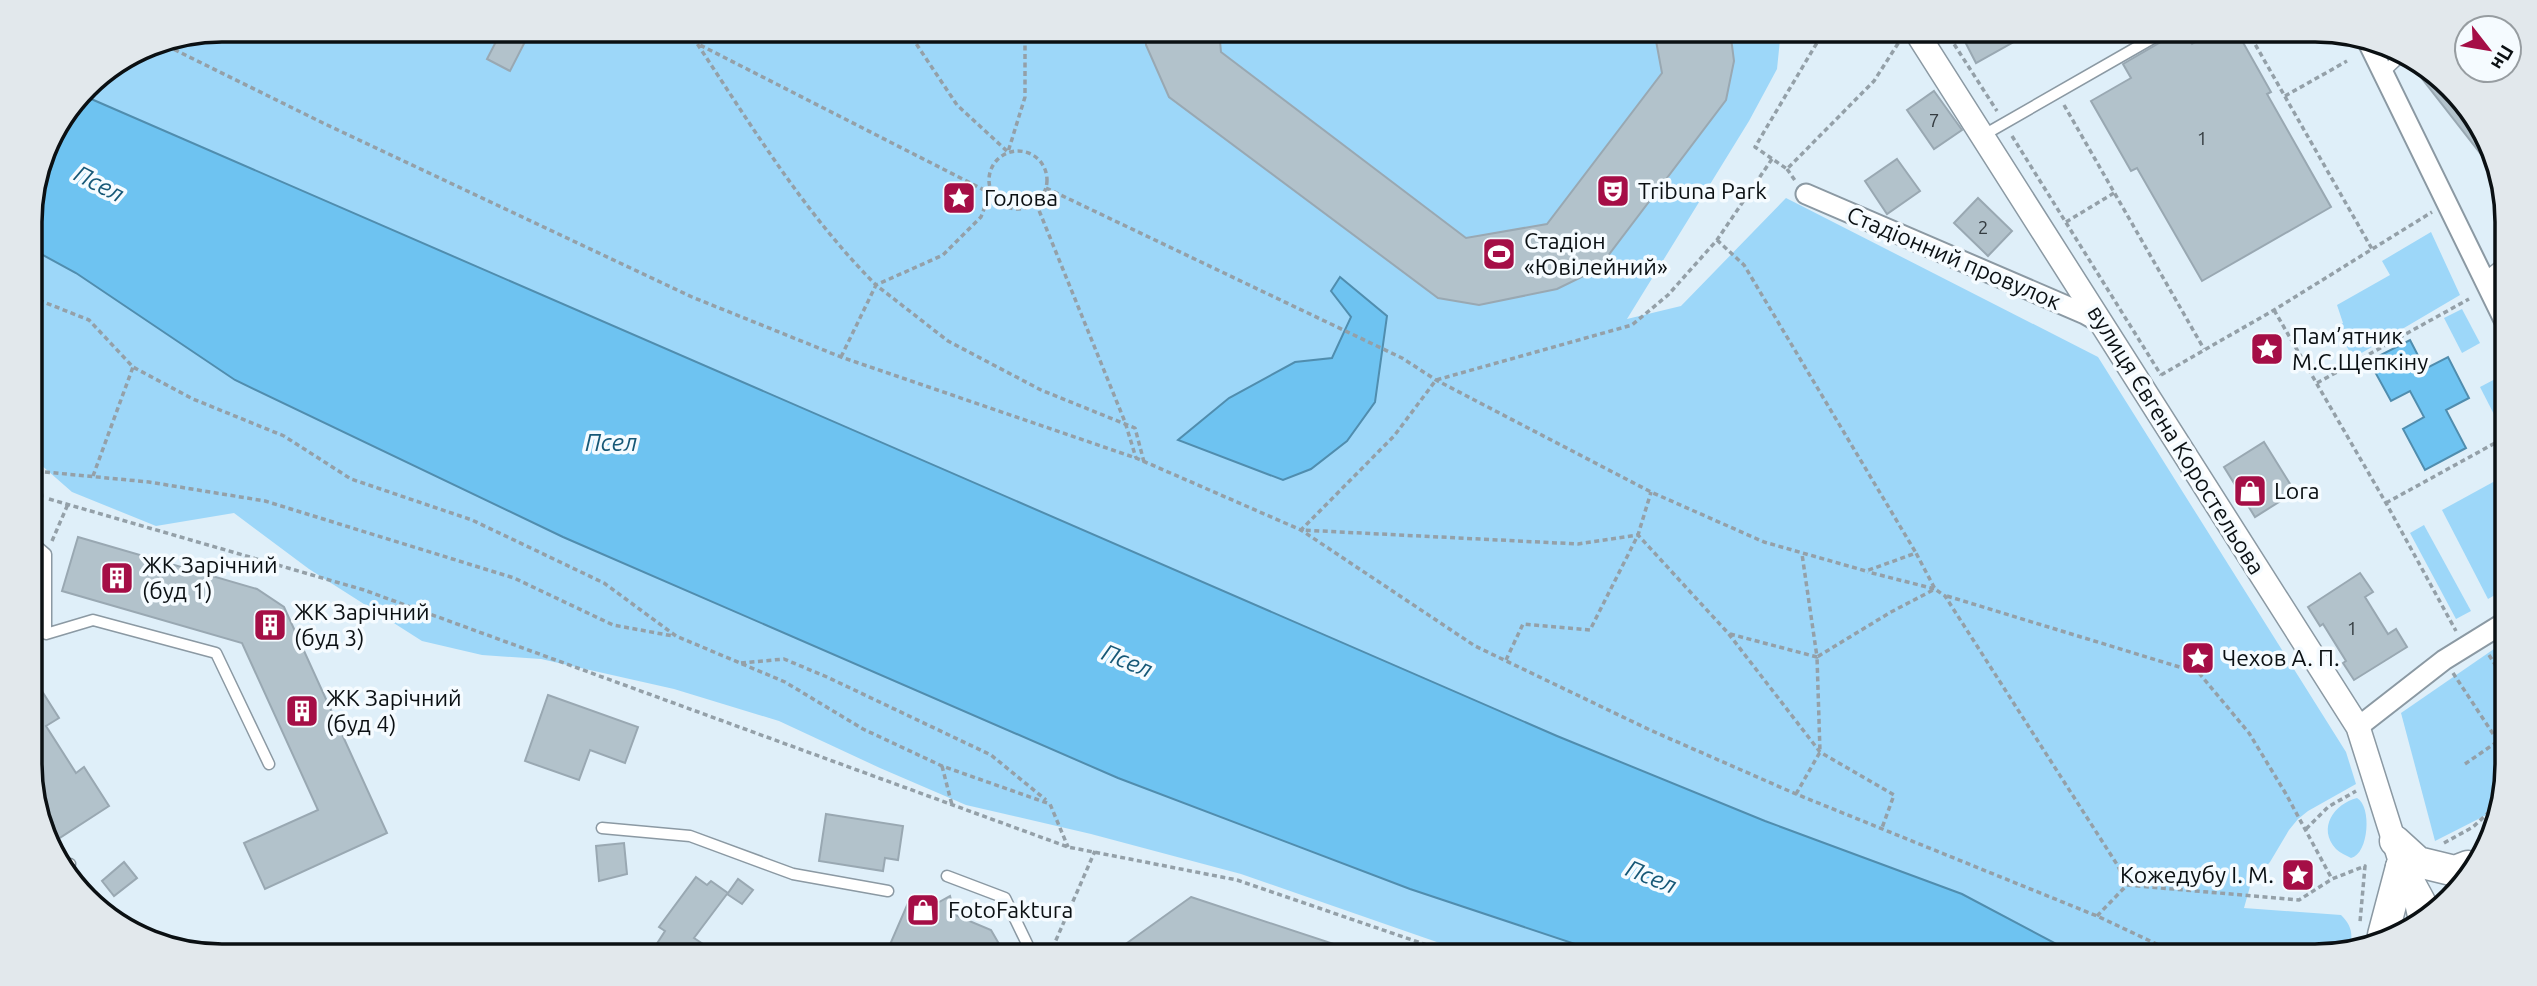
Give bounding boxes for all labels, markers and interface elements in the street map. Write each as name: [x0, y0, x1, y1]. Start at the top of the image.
north arrow: [2453, 14, 2523, 84]
text: Пн: [2487, 41, 2518, 74]
house number: 7: [1929, 109, 1939, 131]
house number: 1: [2197, 127, 2207, 149]
water label: Псел: [70, 160, 128, 207]
theatre icon: Tribuna Park: [1594, 172, 1632, 210]
place label: Tribuna Park: [1638, 178, 1767, 203]
place icon: Голова: [940, 179, 978, 217]
place label: Голова: [984, 185, 1058, 210]
street label: Стадіонний провулок: [1844, 201, 2065, 314]
house number: 2: [1978, 216, 1988, 238]
place label: Стадіон «Ювілейний»: [1524, 228, 1668, 279]
sports icon: Стадіон «Ювілейний»: [1480, 235, 1518, 273]
street label: вулиця Євгена Коростельова: [2083, 301, 2270, 579]
place label: Пам’ятник М.С.Щепкіну: [2292, 323, 2428, 374]
place icon: Пам’ятник М.С.Щепкіну: [2248, 330, 2286, 368]
water label: Псел: [585, 429, 637, 456]
shop icon: Lora: [2231, 472, 2269, 510]
place label: Lora: [2274, 478, 2320, 503]
place label: ЖК Зарічний (буд 1): [142, 552, 278, 604]
building icon: ЖК Зарічний (буд 1): [98, 559, 136, 597]
place label: ЖК Зарічний (буд 3): [294, 599, 430, 651]
building icon: ЖК Зарічний (буд 3): [251, 606, 289, 644]
house number: 1: [2347, 617, 2357, 639]
water label: Псел: [1098, 638, 1156, 683]
place icon: Чехов А. П.: [2179, 639, 2217, 677]
place label: Чехов А. П.: [2222, 645, 2340, 670]
place label: ЖК Зарічний (буд 4): [326, 685, 462, 737]
building icon: ЖК Зарічний (буд 4): [283, 692, 321, 730]
water label: Псел: [1622, 854, 1680, 899]
place icon: Кожедубу І. М.: [2279, 856, 2317, 894]
place label: Кожедубу І. М.: [2120, 862, 2274, 887]
shop icon: FotoFaktura: [904, 891, 942, 929]
place label: FotoFaktura: [948, 897, 1073, 922]

